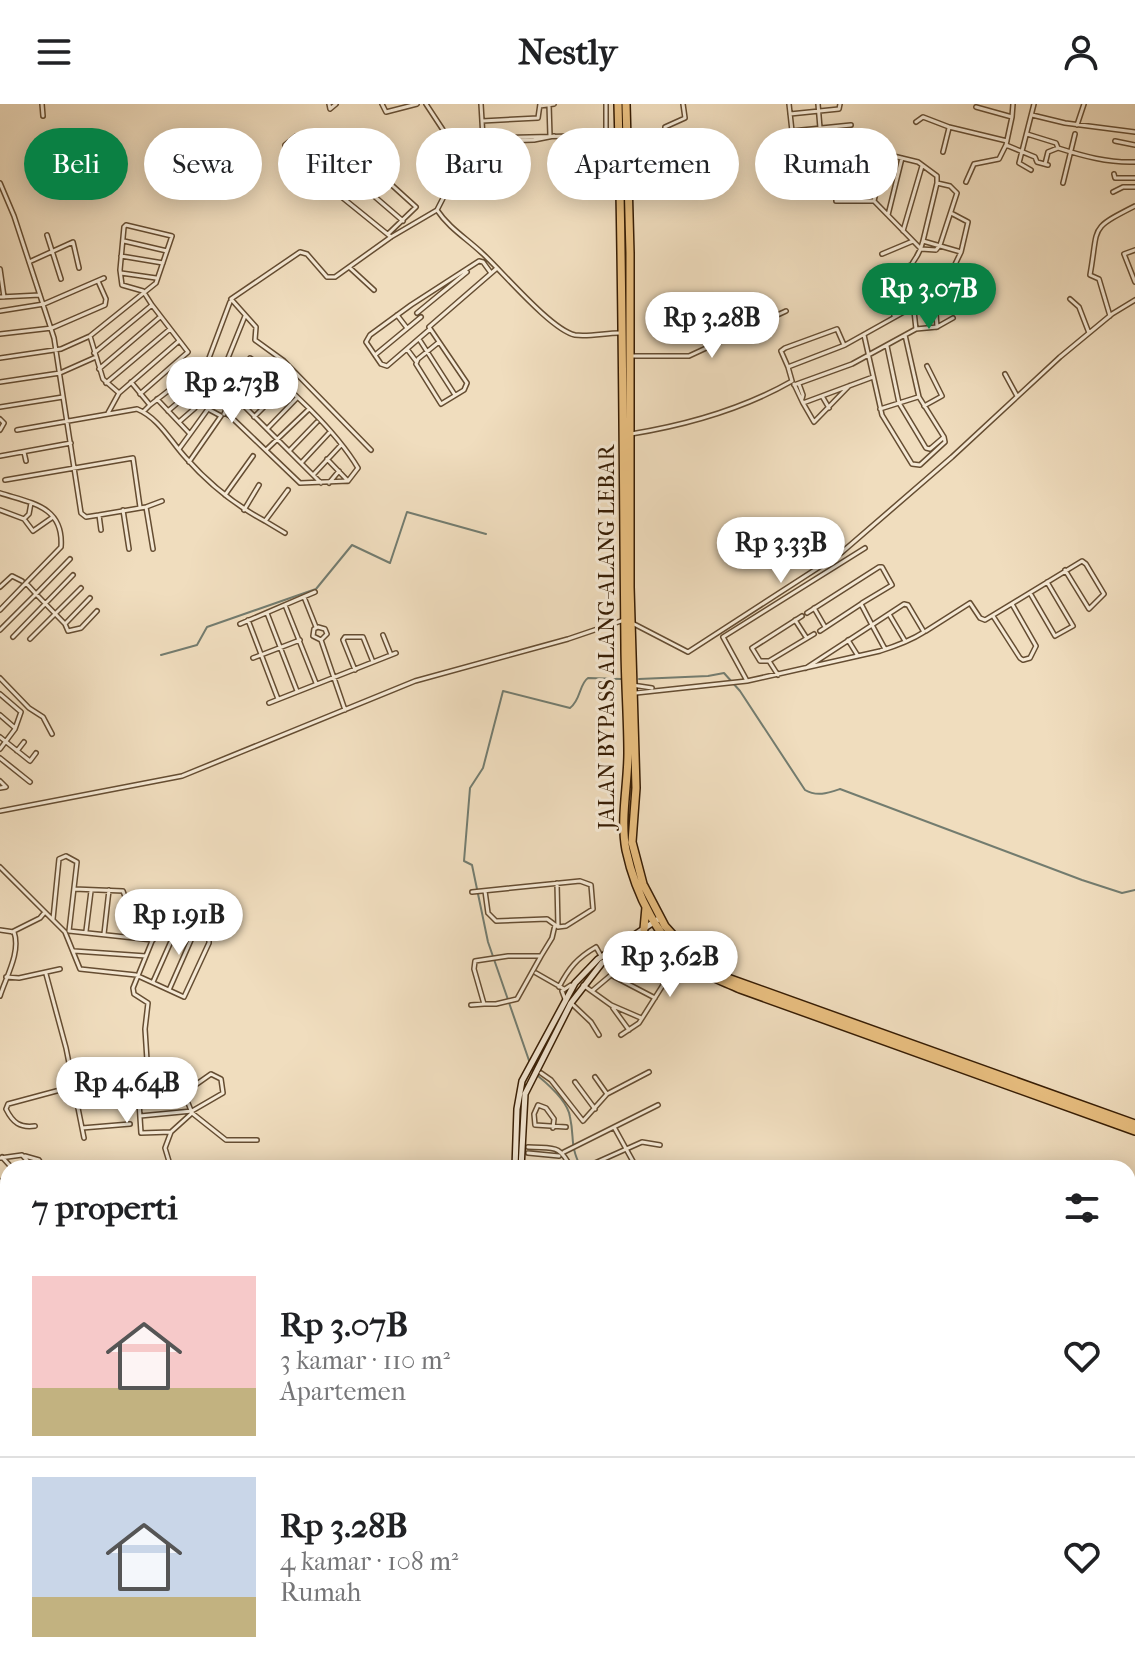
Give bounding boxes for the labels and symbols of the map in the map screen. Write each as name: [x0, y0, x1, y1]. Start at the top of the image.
pin: Rp 3.07B: [846, 263, 1012, 331]
pin: Rp 3.28B: [629, 292, 795, 360]
pin: Rp 2.73B: [149, 357, 315, 425]
street label: JALAN BYPASS ALANG-ALANG LEBAR: [594, 443, 620, 832]
pin: Rp 3.33B: [698, 517, 864, 585]
pin: Rp 1.91B: [96, 889, 262, 957]
pin: Rp 3.62B: [587, 931, 753, 999]
pin: Rp 4.64B: [44, 1057, 210, 1125]

